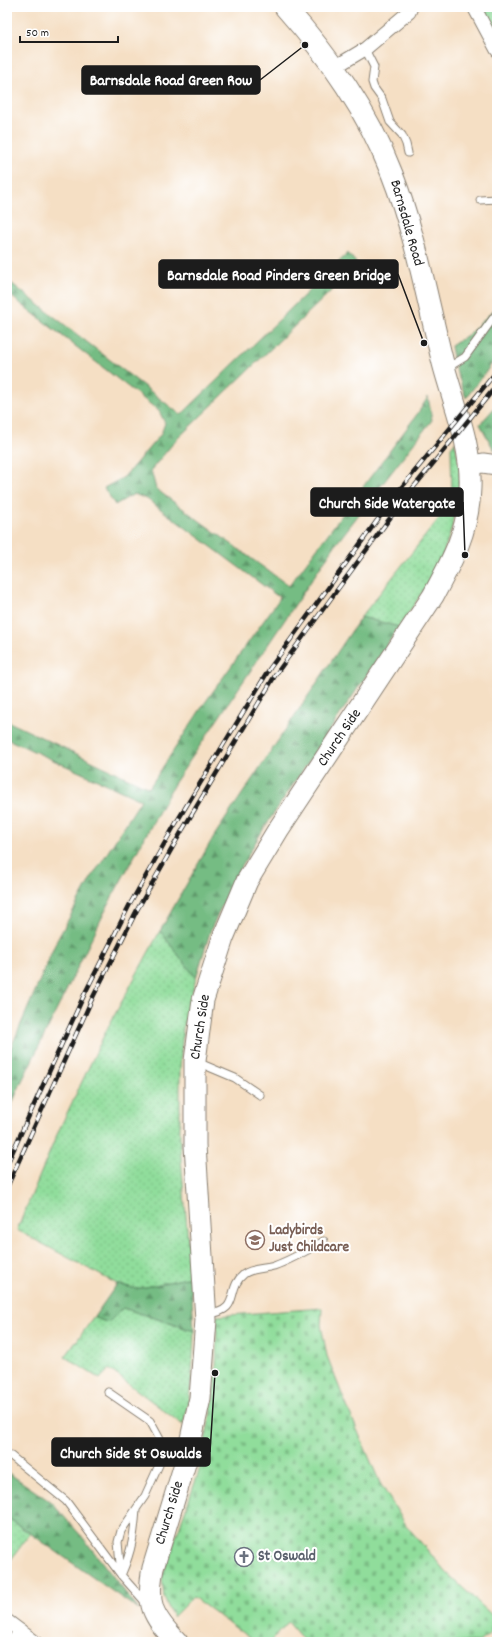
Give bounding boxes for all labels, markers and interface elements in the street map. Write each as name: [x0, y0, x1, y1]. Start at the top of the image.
scale bar: [20, 18, 118, 44]
text: 50 m: [26, 25, 49, 42]
callout: Barnsdale Road Green Row: [82, 66, 260, 94]
text: Barnsdale Road Green Row: [90, 70, 252, 93]
street label: Barnsdale Road: [383, 177, 429, 269]
callout: Barnsdale Road Pinders Green Bridge: [159, 260, 398, 288]
text: Barnsdale Road Pinders Green Bridge: [167, 265, 391, 288]
callout: Church Side Watergate: [311, 488, 463, 516]
text: Church Side Watergate: [319, 493, 455, 516]
street label: Church Side: [313, 704, 368, 771]
street label: Church Side: [185, 992, 217, 1061]
place label: Ladybirds Just Childcare: [269, 1220, 349, 1259]
school or university icon: Ladybirds Just Childcare: [244, 1229, 266, 1251]
callout: Church Side St Oswalds: [52, 1438, 210, 1466]
text: Church Side St Oswalds: [60, 1443, 202, 1466]
street label: Church Side: [150, 1478, 190, 1548]
church icon: St Oswald: [233, 1546, 255, 1568]
place label: St Oswald: [258, 1546, 316, 1568]

